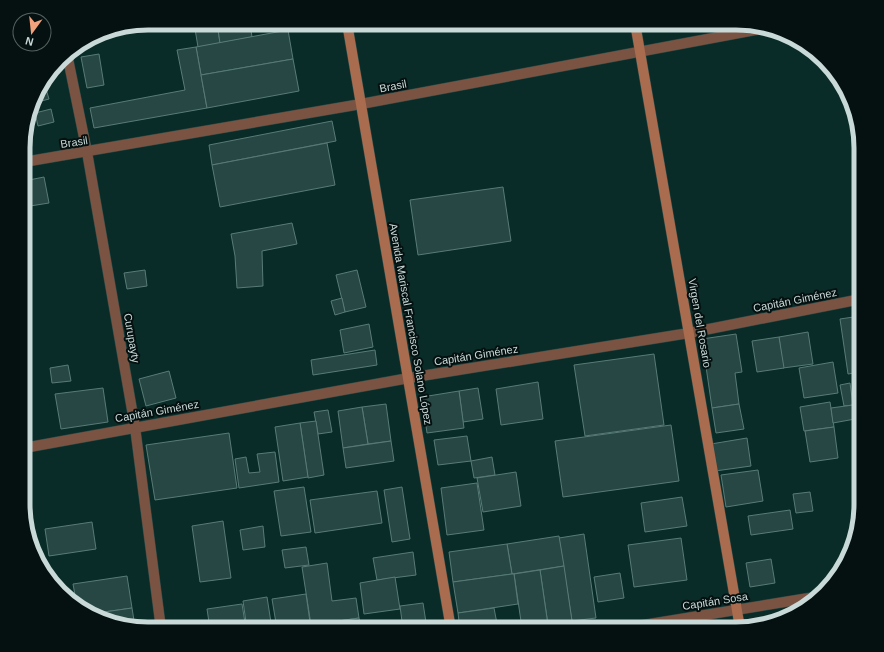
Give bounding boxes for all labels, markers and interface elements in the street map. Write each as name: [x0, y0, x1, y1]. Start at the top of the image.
north arrow: [12, 12, 52, 52]
text: N: [24, 35, 35, 48]
street label: Brasil: [378, 77, 408, 95]
street label: Brasil: [59, 134, 89, 150]
street label: Avenida Mariscal Francisco Solano López: [387, 222, 435, 426]
street label: Virgen del Rosario: [686, 277, 714, 369]
street label: Capitán Giménez: [752, 286, 838, 314]
street label: Curupayty: [122, 312, 142, 364]
street label: Capitán Giménez: [433, 342, 519, 368]
street label: Capitán Giménez: [114, 398, 200, 424]
street label: Capitán Sosa: [681, 590, 749, 612]

